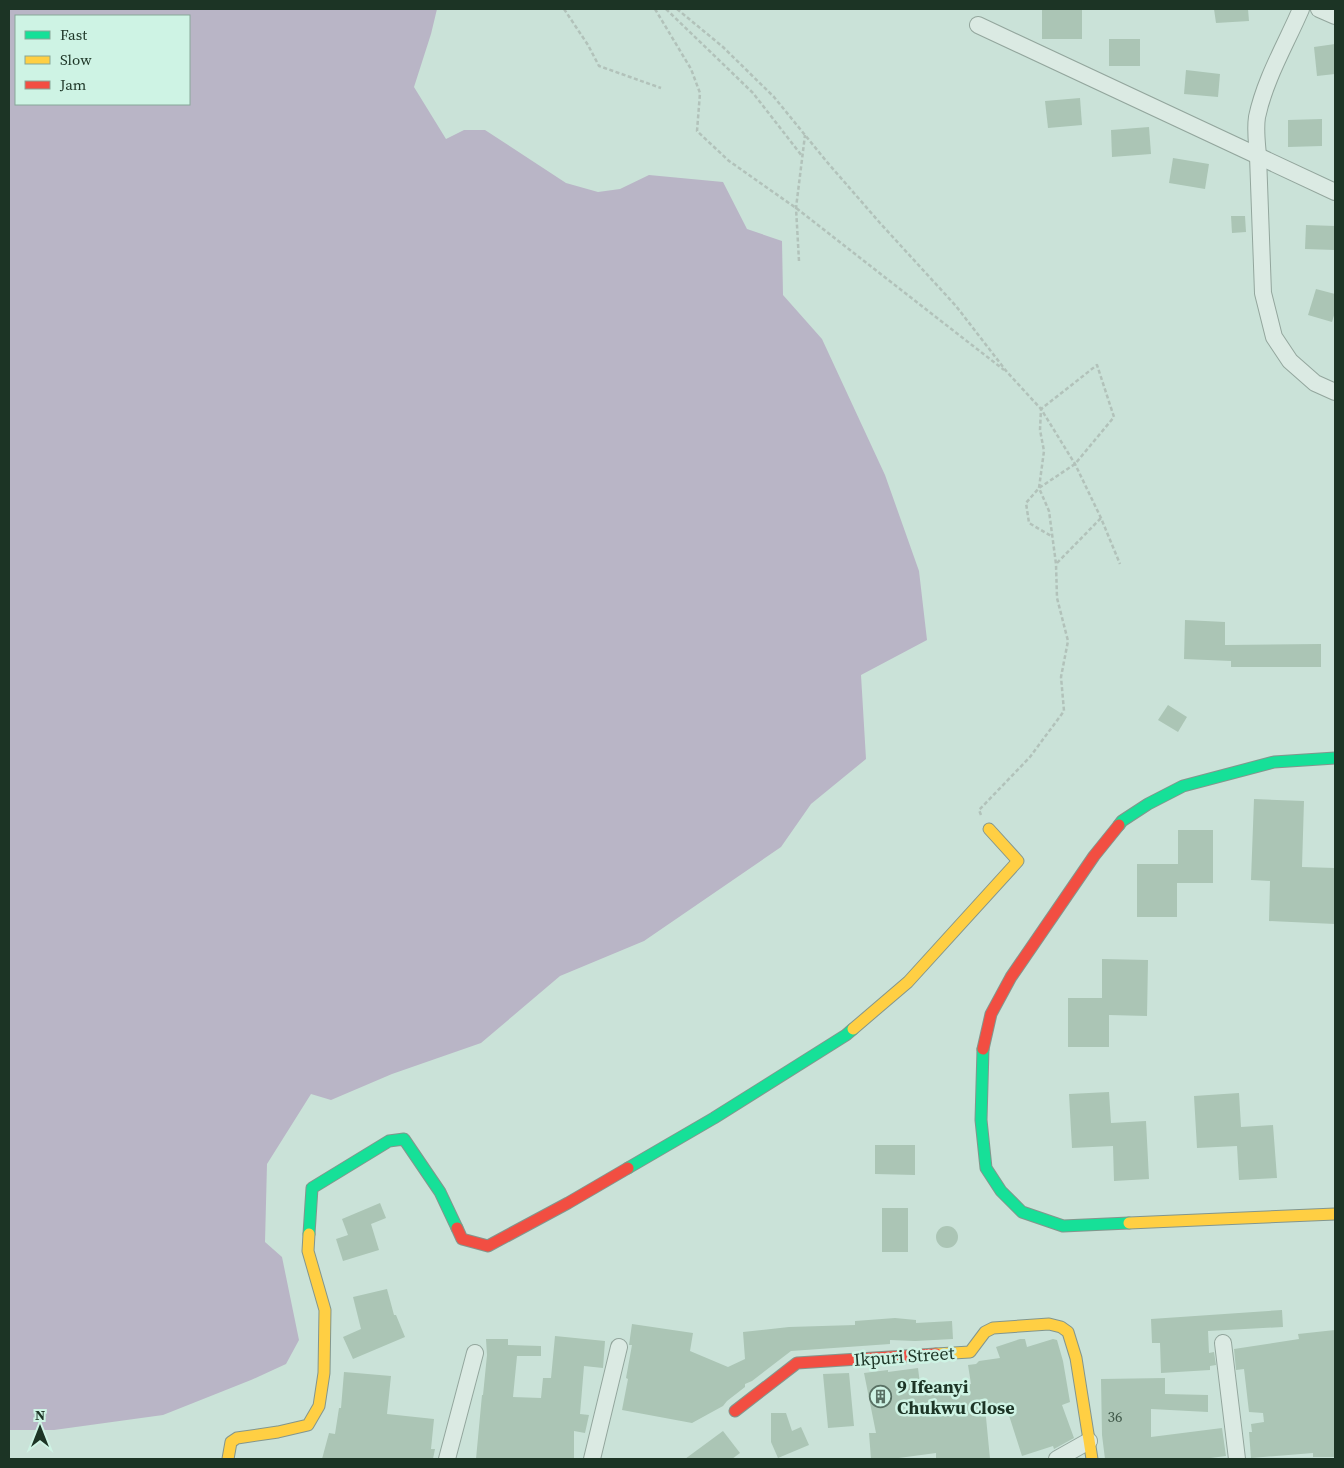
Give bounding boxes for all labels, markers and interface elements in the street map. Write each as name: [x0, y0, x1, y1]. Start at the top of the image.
legend: [15, 15, 190, 105]
text: Fast: [60, 24, 87, 45]
text: Slow: [60, 49, 92, 70]
text: Jam: [59, 74, 87, 95]
street label: Ikpuri Street: [853, 1340, 955, 1372]
place label: 9 Ifeanyi Chukwu Close: [897, 1374, 1015, 1420]
building icon: 9 Ifeanyi Chukwu Close: [869, 1384, 893, 1408]
north arrow: [15, 1403, 65, 1453]
text: N: [35, 1405, 45, 1425]
house number: 36: [1107, 1406, 1123, 1427]

